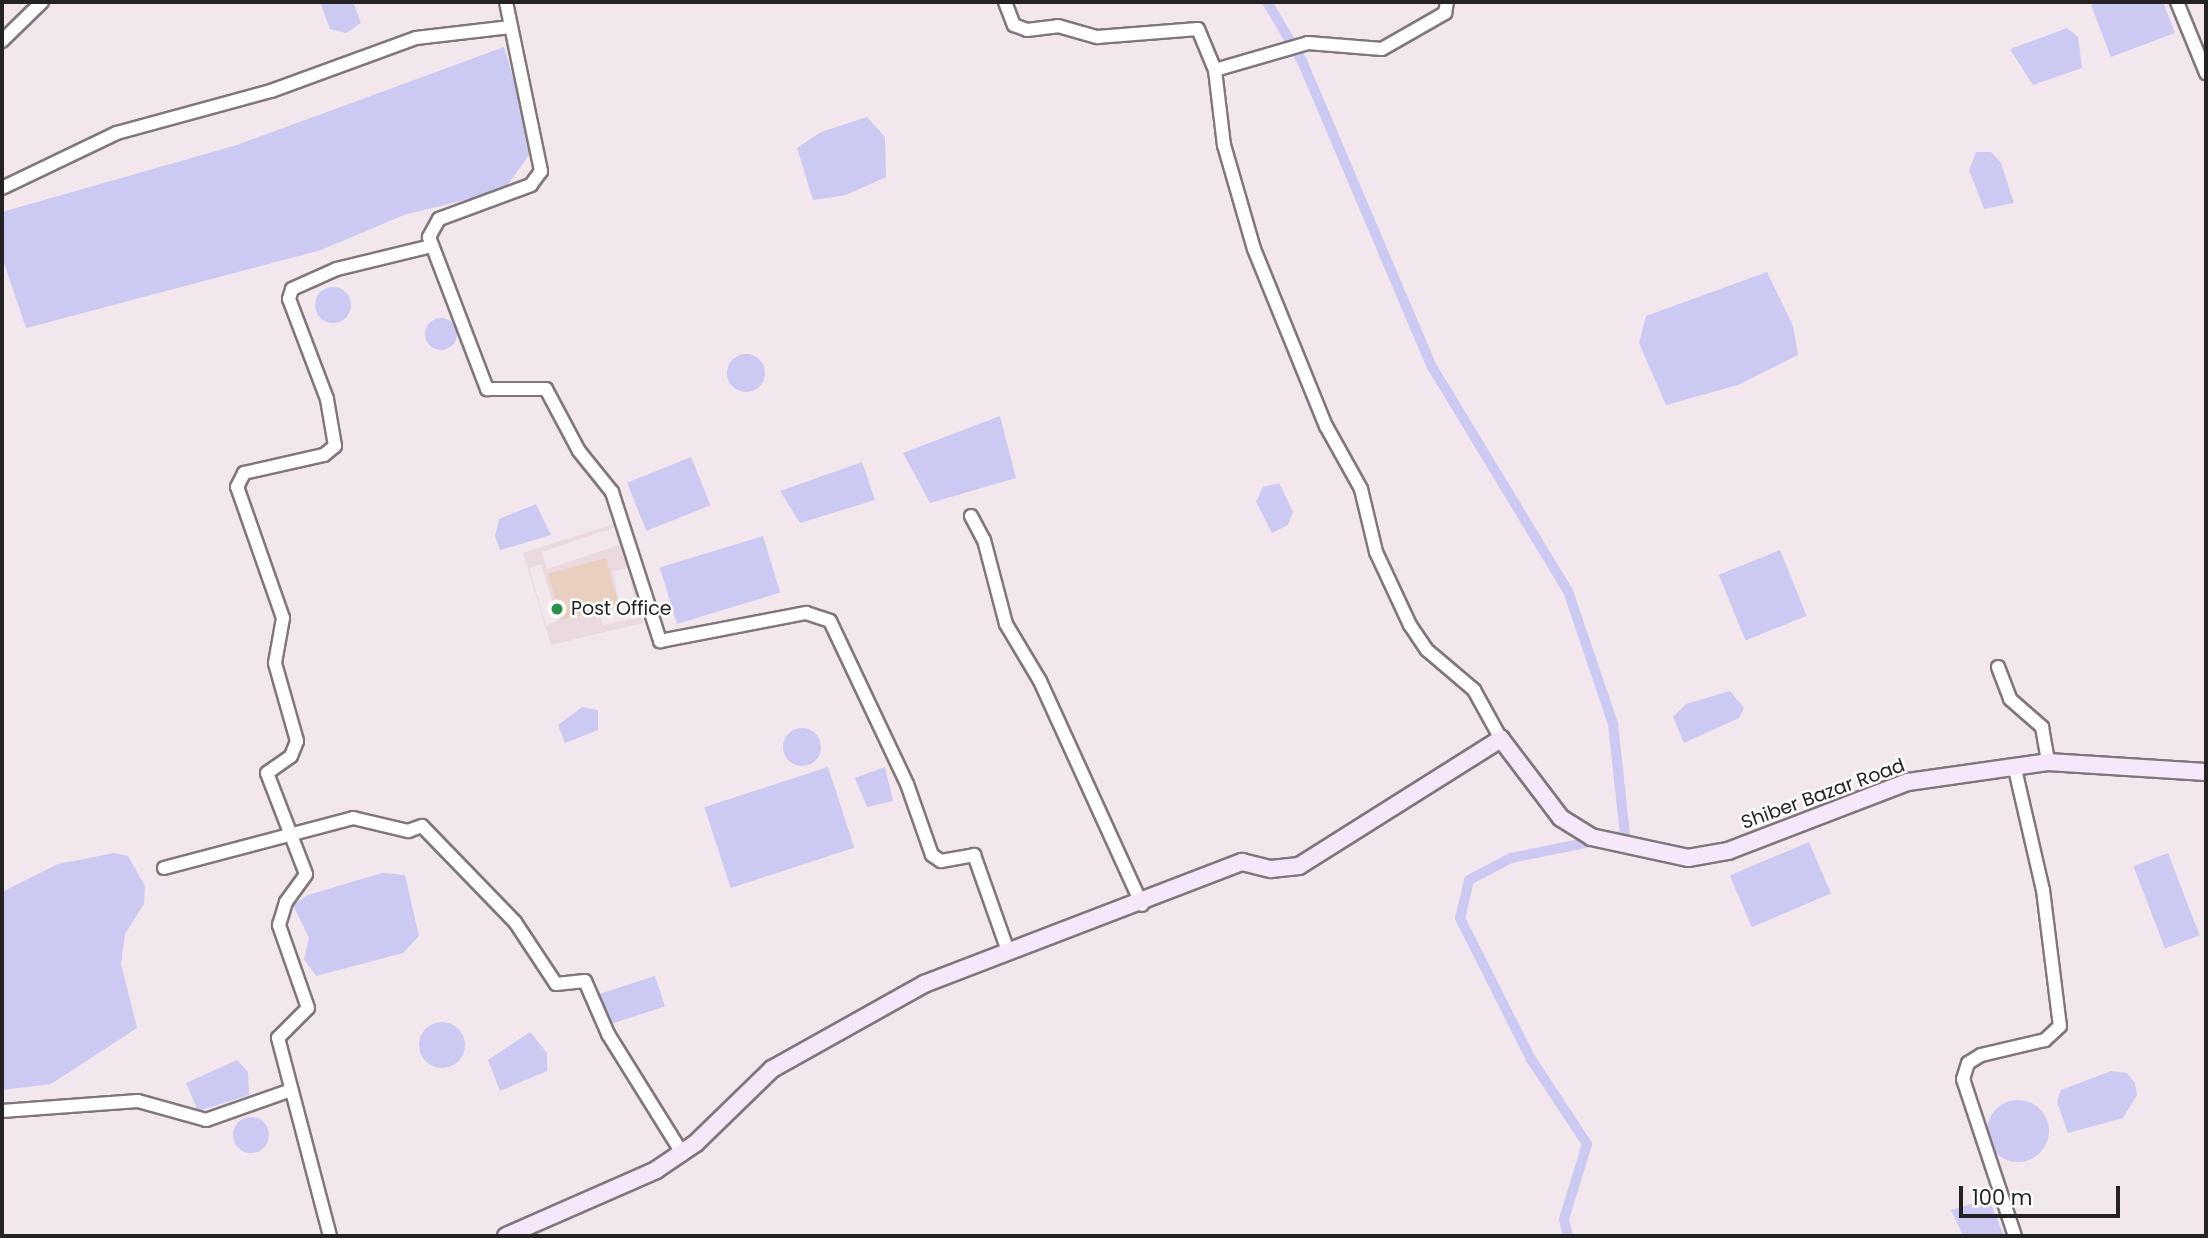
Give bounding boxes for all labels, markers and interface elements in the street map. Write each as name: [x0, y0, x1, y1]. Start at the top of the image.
place label: Post Office: [571, 598, 671, 620]
marker: Post Office: [549, 601, 565, 617]
street label: Shiber Bazar Road: [1738, 754, 1908, 834]
scale bar: [1963, 1172, 2124, 1216]
text: 100 m: [1972, 1183, 2032, 1212]

